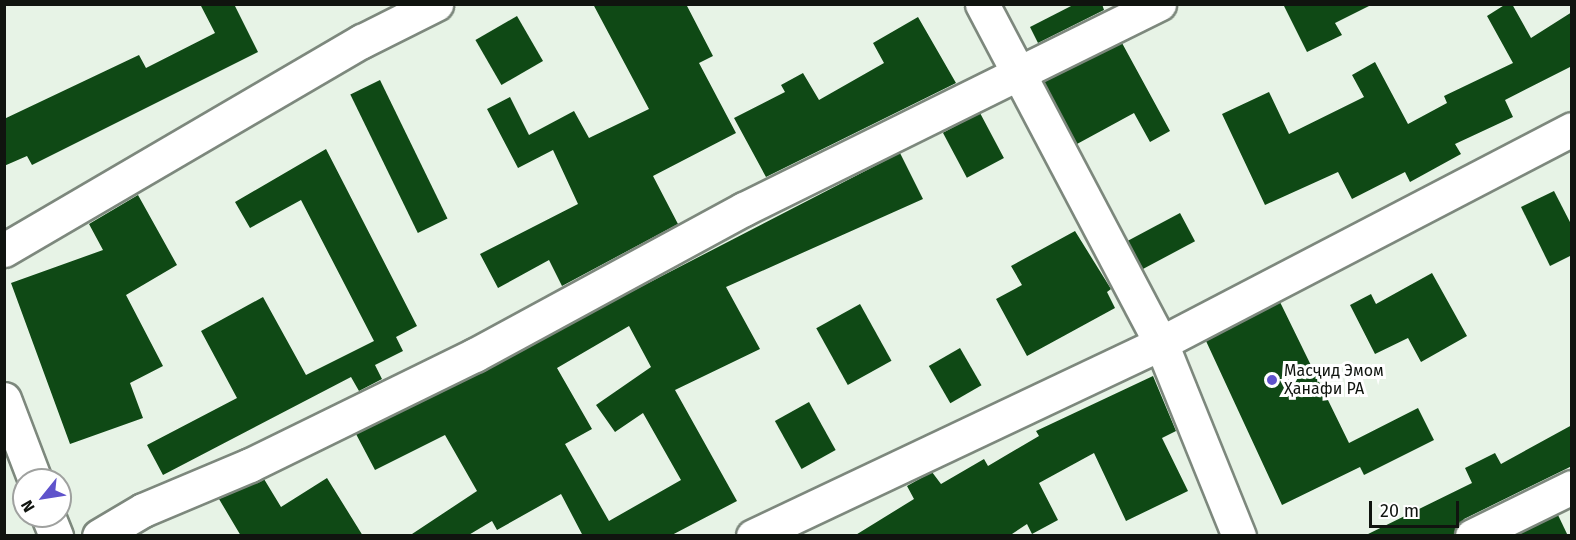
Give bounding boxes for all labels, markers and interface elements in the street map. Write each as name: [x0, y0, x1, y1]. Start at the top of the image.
place label: Масҷид Эмом Ҳанафи РА: [1284, 361, 1384, 399]
marker: Масҷид Эмом Ҳанафи РА: [1265, 373, 1279, 387]
north arrow: [12, 468, 72, 528]
scale bar: [1372, 489, 1462, 527]
text: N: [17, 497, 39, 516]
text: 20 m: [1380, 500, 1419, 522]

